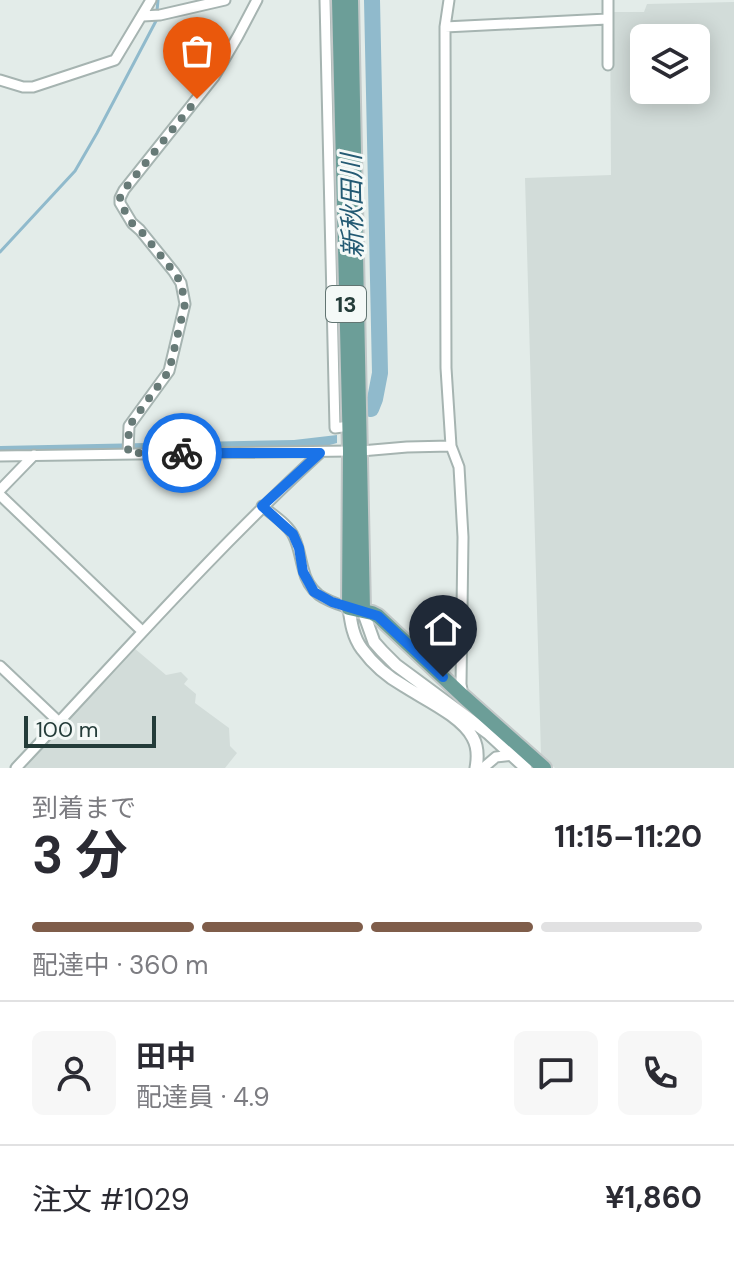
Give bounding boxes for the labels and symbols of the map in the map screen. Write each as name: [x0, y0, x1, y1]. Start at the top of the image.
pin: [163, 17, 231, 99]
water label: 新秋田川: [334, 151, 370, 258]
road number: 13: [326, 286, 366, 322]
courier: [142, 413, 222, 493]
pin: [409, 595, 477, 677]
scale bar: [24, 712, 156, 748]

